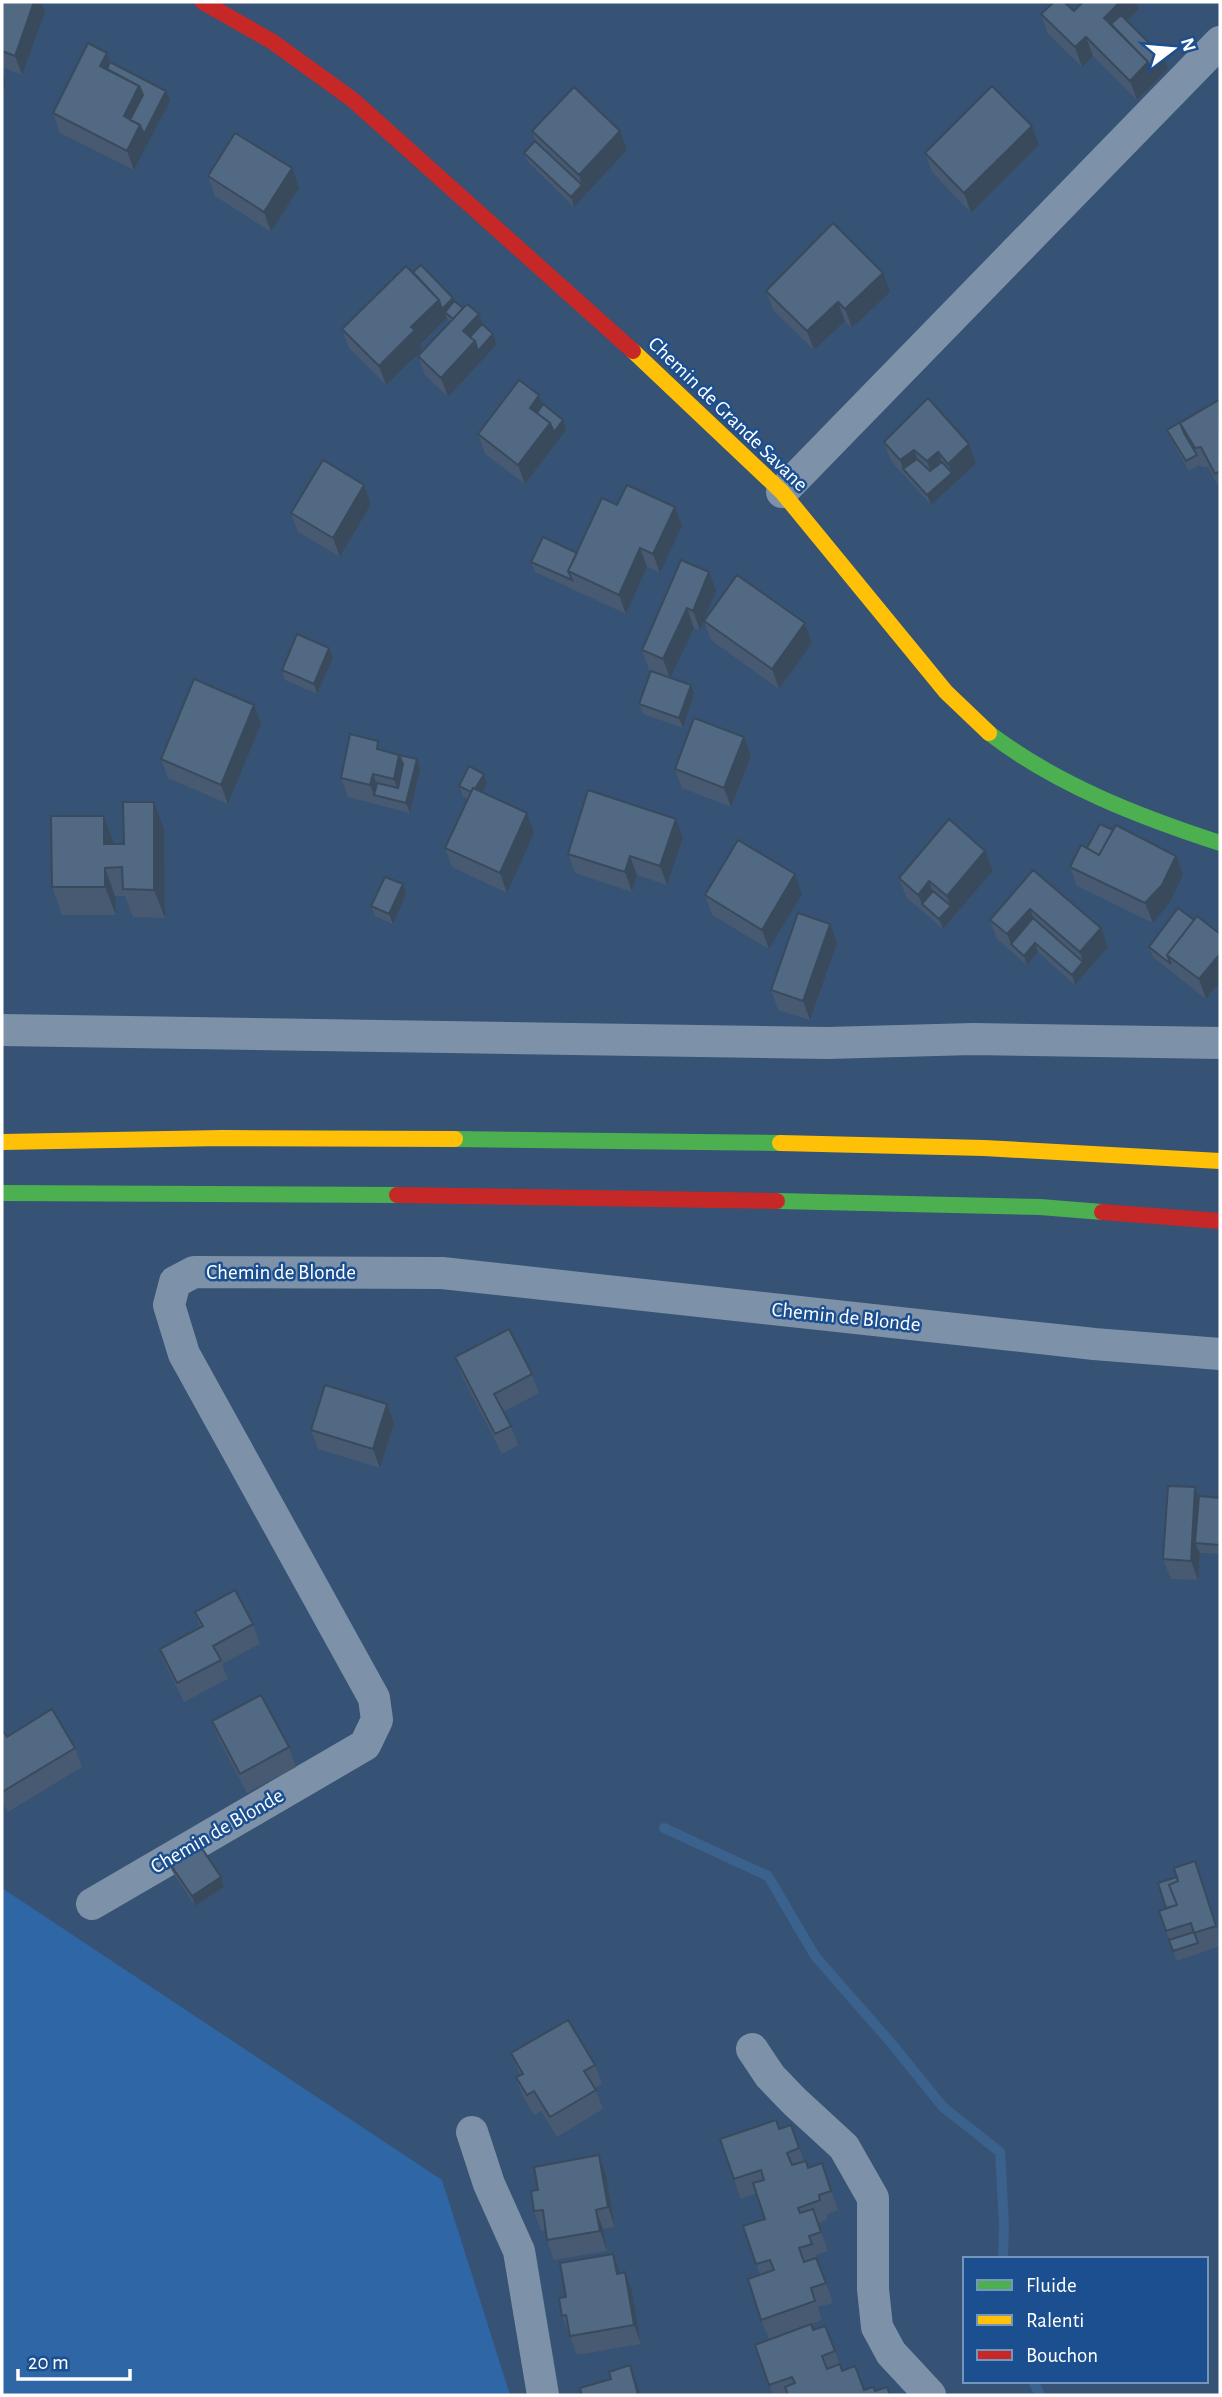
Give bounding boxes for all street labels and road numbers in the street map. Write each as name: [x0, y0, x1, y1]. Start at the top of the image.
street label: Chemin de Grande Savane: [644, 333, 812, 495]
street label: Chemin de Blonde: [206, 1262, 356, 1283]
street label: Chemin de Blonde: [770, 1299, 922, 1335]
street label: Chemin de Blonde: [147, 1784, 287, 1878]

